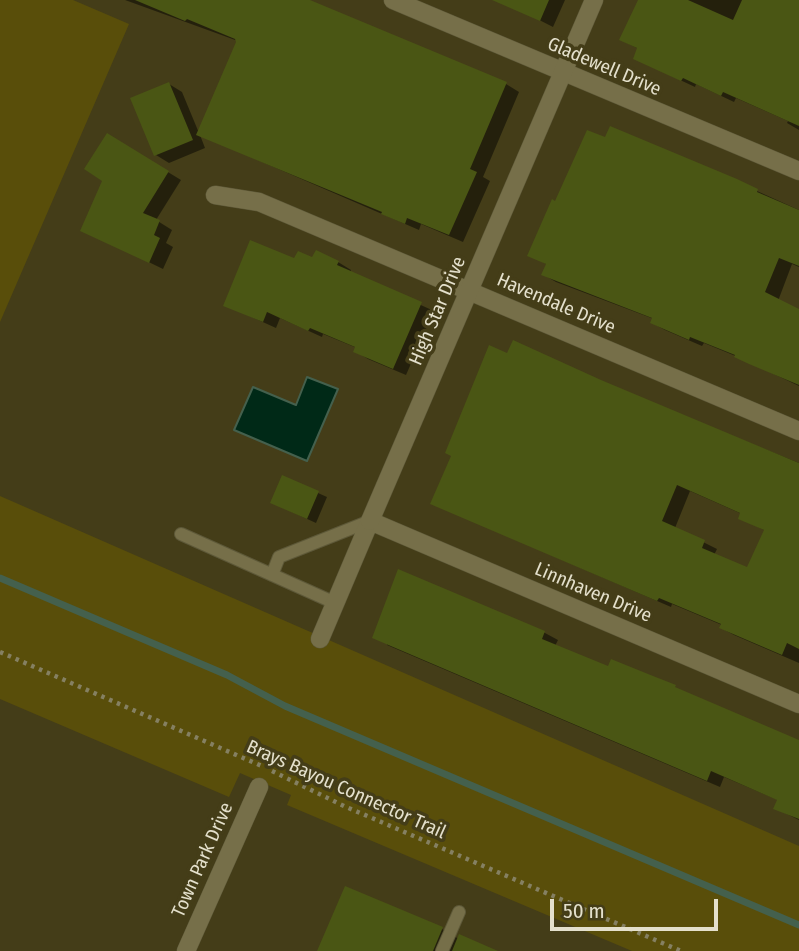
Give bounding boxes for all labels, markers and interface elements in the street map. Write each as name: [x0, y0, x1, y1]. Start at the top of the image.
street label: Gladewell Drive: [544, 33, 664, 101]
street label: High Star Drive: [405, 253, 471, 369]
street label: Havendale Drive: [493, 269, 619, 339]
street label: Linnhaven Drive: [531, 558, 655, 628]
street label: Brays Bayou Connector Trail: [243, 736, 449, 844]
street label: Town Park Drive: [168, 799, 238, 921]
scale bar: [554, 884, 722, 928]
text: 50 m: [563, 898, 605, 924]

